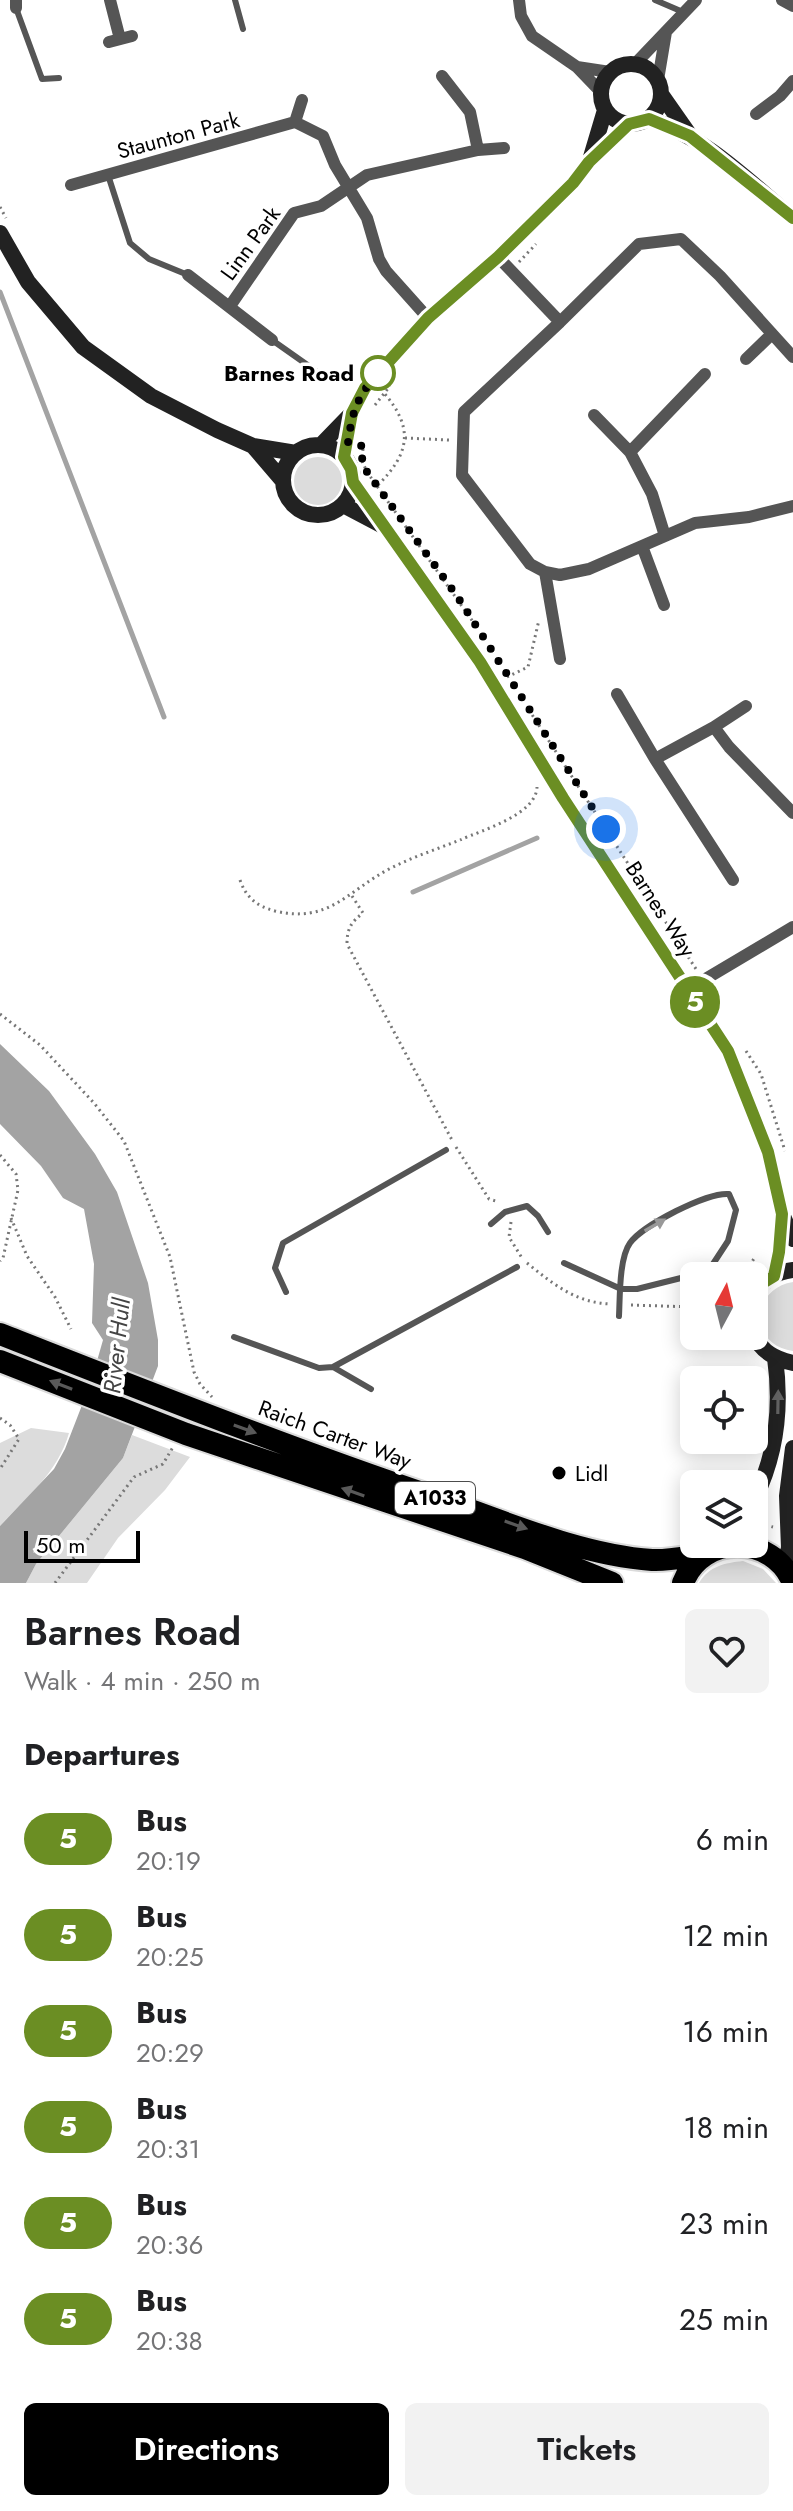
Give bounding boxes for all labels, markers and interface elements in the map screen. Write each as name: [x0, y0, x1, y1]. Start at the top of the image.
street label: Staunton Park: [113, 103, 243, 167]
street label: Linn Park: [212, 199, 288, 287]
marker: Barnes Road: [361, 356, 395, 390]
place label: Barnes Road: [224, 357, 354, 389]
your location: [586, 809, 626, 849]
street label: Barnes Way: [618, 855, 704, 963]
line badge: 5: [669, 976, 721, 1028]
text: 5: [686, 981, 704, 1022]
one-way arrow: [644, 1218, 666, 1232]
north arrow: [680, 1262, 768, 1350]
map controls: [680, 1262, 768, 1558]
water label: River Hull: [94, 1295, 139, 1395]
button: locate: [680, 1366, 768, 1454]
one-way arrow: [49, 1378, 73, 1391]
one-way arrow: [772, 1389, 784, 1414]
street label: Raich Carter Way: [254, 1391, 416, 1477]
one-way arrow: [233, 1423, 257, 1436]
place label: Lidl: [575, 1457, 608, 1489]
marker: Lidl: [550, 1464, 568, 1482]
button: layers: [680, 1470, 768, 1558]
road number: A1033: [395, 1482, 475, 1514]
one-way arrow: [341, 1485, 365, 1497]
one-way arrow: [504, 1519, 528, 1531]
scale bar: [24, 1527, 140, 1563]
text: 50 m: [36, 1529, 85, 1561]
text: Barnes Road: [24, 1604, 241, 1659]
button: heart: [685, 1609, 769, 1693]
text: Walk · 4 min · 250 m: [24, 1662, 261, 1700]
text: Departures: [24, 1733, 180, 1776]
text: Bus: [136, 1799, 187, 1842]
text: 5: [59, 1818, 77, 1859]
text: 6 min: [696, 1818, 769, 1861]
text: 20:19: [136, 1842, 201, 1880]
text: Bus: [136, 1895, 187, 1938]
text: 5: [59, 1914, 77, 1955]
text: 12 min: [682, 1914, 769, 1957]
text: 20:25: [136, 1938, 204, 1976]
text: Bus: [136, 1991, 187, 2034]
text: 5: [59, 2010, 77, 2051]
text: 16 min: [682, 2010, 769, 2053]
text: 20:29: [136, 2034, 204, 2072]
text: Bus: [136, 2087, 187, 2130]
text: 5: [59, 2106, 77, 2147]
text: 18 min: [683, 2106, 769, 2149]
text: 20:31: [136, 2130, 200, 2168]
text: Bus: [136, 2183, 187, 2226]
text: 5: [59, 2202, 77, 2243]
text: 23 min: [680, 2202, 769, 2245]
text: 20:36: [136, 2226, 203, 2264]
text: Bus: [136, 2279, 187, 2322]
text: 5: [59, 2298, 77, 2339]
text: 25 min: [679, 2298, 769, 2341]
text: 20:38: [136, 2322, 203, 2360]
button: Directions: [24, 2403, 389, 2495]
button: Tickets: [405, 2403, 769, 2495]

